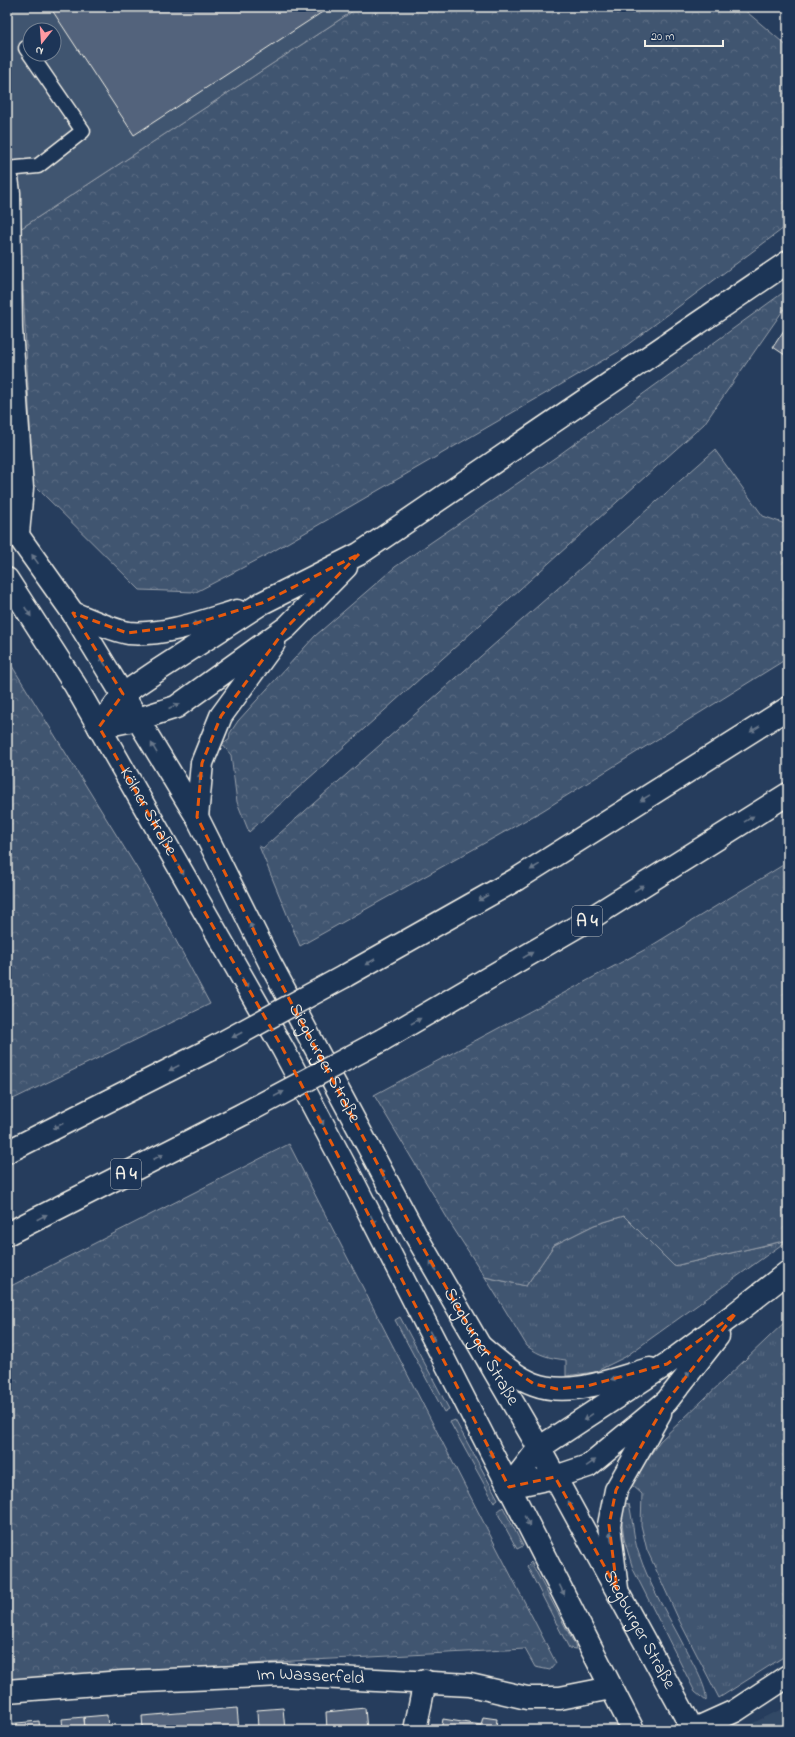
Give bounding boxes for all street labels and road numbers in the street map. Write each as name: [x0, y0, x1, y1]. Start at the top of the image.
street label: Kölner Straße: [112, 763, 184, 862]
road number: A 4: [572, 906, 602, 936]
street label: Siegburger Straße: [281, 999, 367, 1129]
road number: A 4: [111, 1159, 141, 1189]
street label: Siegburger Straße: [436, 1283, 525, 1412]
street label: Siegburger Straße: [595, 1566, 682, 1695]
street label: Im Wasserfeld: [256, 1662, 365, 1692]

